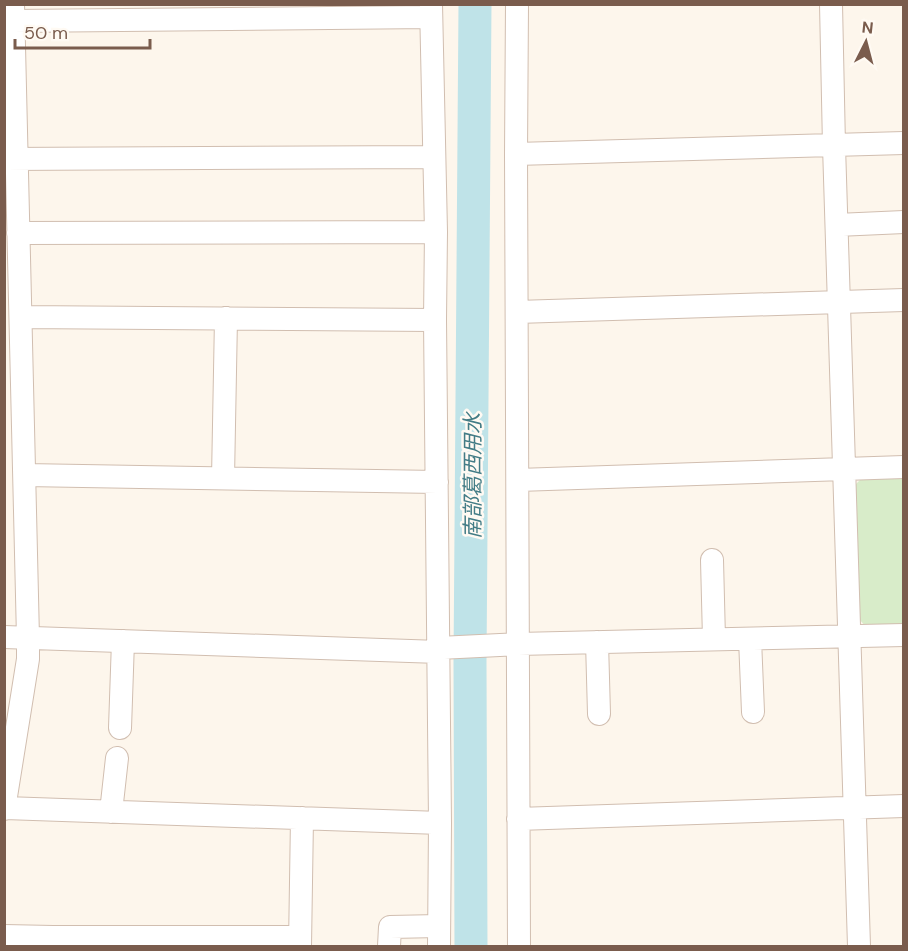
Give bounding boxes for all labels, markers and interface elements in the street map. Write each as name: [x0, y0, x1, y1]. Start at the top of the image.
scale bar: [15, 12, 150, 50]
north arrow: [836, 12, 896, 72]
text: N: [861, 17, 874, 39]
text: 50 m: [24, 21, 68, 45]
water label: 南部葛西用水: [459, 411, 487, 539]

